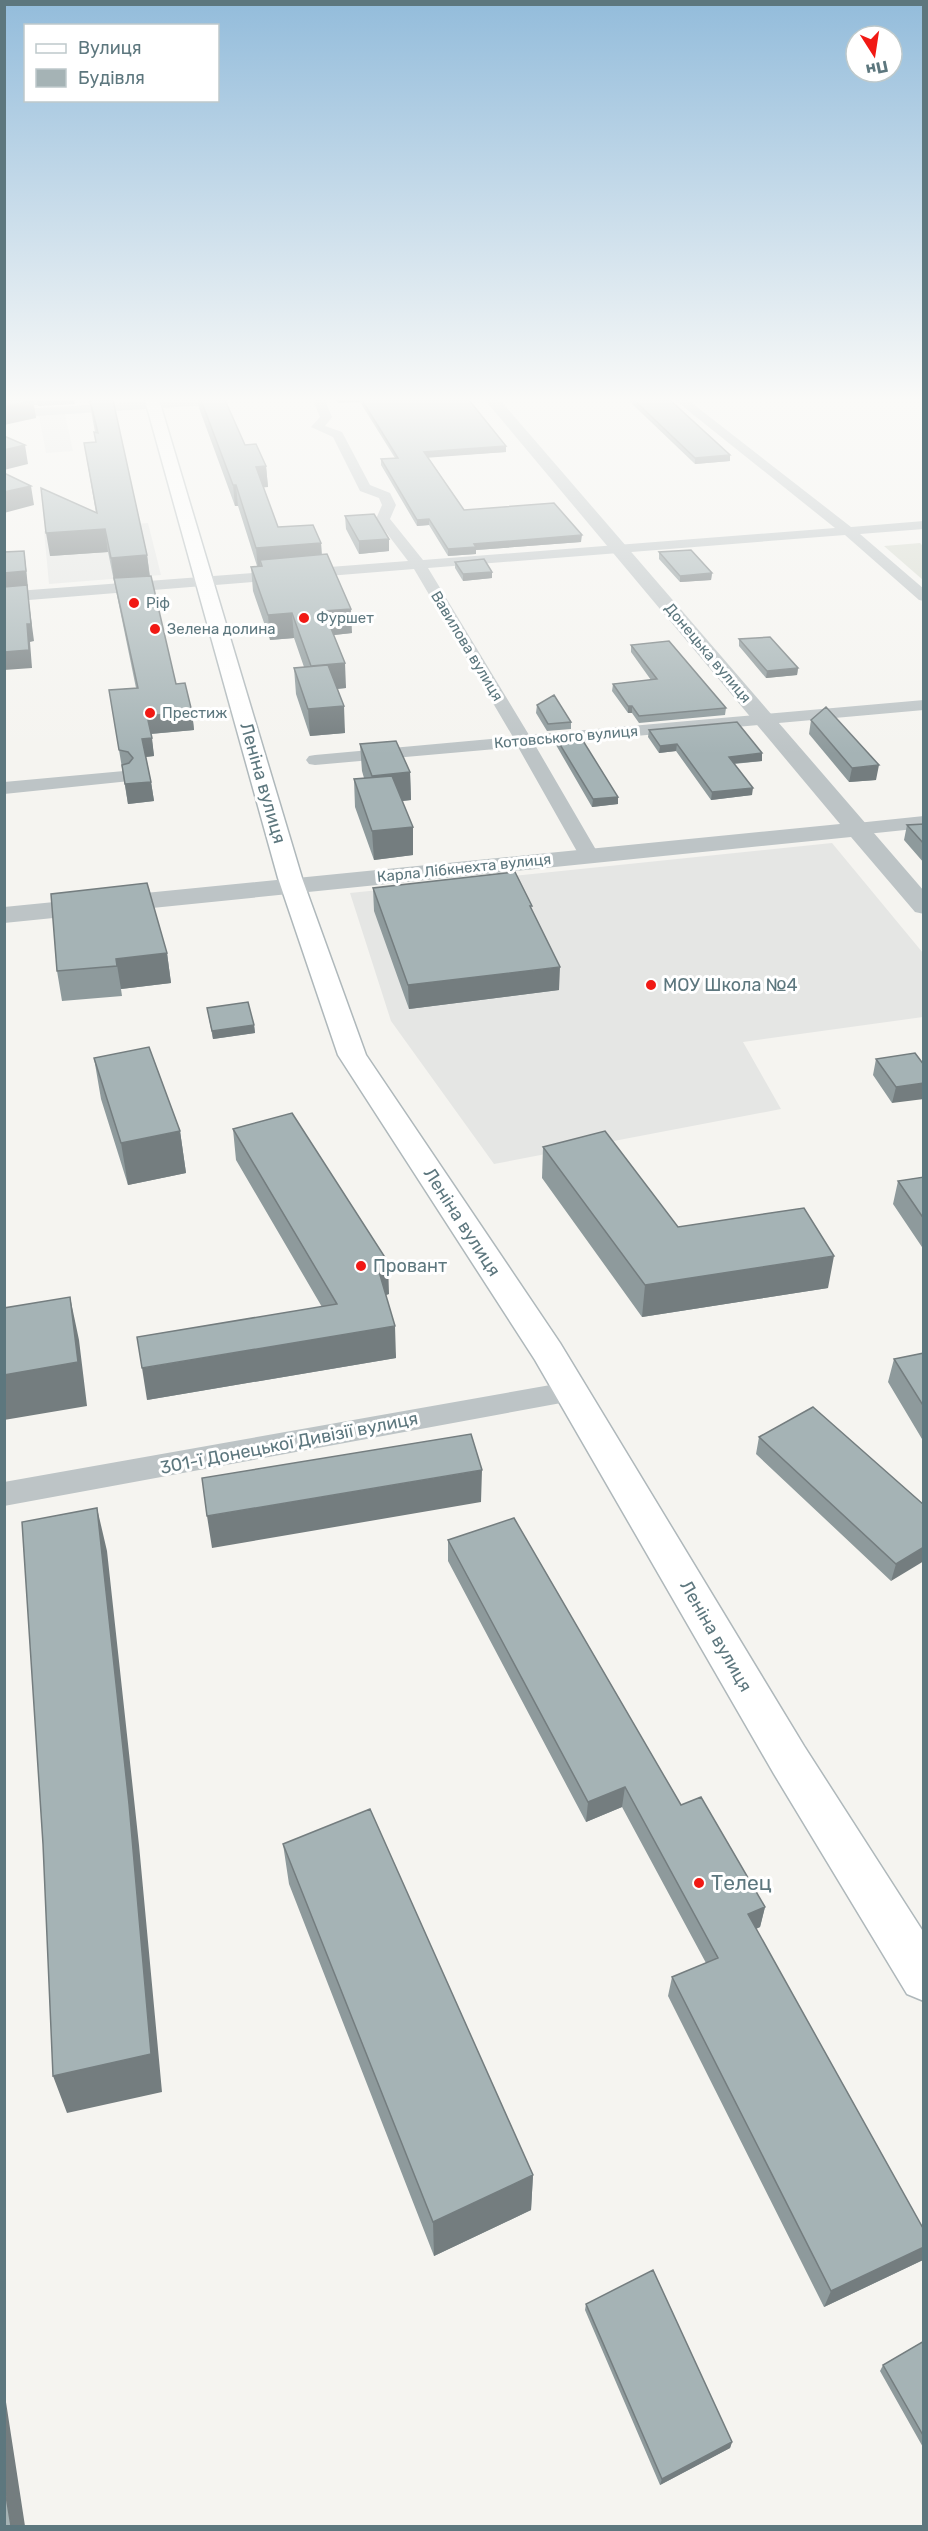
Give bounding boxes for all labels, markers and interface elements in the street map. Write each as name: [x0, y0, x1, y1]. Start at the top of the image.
legend: [24, 24, 219, 102]
north arrow: [844, 24, 904, 84]
text: Вулиця: [78, 37, 142, 59]
text: Пн: [864, 57, 890, 80]
text: Будівля: [78, 67, 145, 89]
street label: Вавилова вулиця: [427, 588, 507, 704]
place label: Ріф: [146, 594, 170, 612]
marker: Ріф: [127, 596, 141, 610]
street label: Донецька вулиця: [661, 599, 755, 707]
place label: Фуршет: [316, 609, 374, 627]
marker: Фуршет: [297, 611, 311, 625]
place label: Зелена долина: [167, 620, 276, 638]
marker: Зелена долина: [148, 622, 162, 636]
place label: Престиж: [162, 704, 227, 722]
marker: Престиж: [143, 706, 157, 720]
street label: Леніна вулиця: [235, 720, 291, 846]
street label: Котовського вулиця: [493, 722, 639, 752]
street label: Карла Лібкнехта вулиця: [376, 850, 552, 886]
place label: МОУ Школа №4: [663, 974, 798, 996]
marker: МОУ Школа №4: [644, 978, 658, 992]
street label: Леніна вулиця: [419, 1164, 505, 1280]
place label: Провант: [373, 1255, 447, 1277]
marker: Провант: [354, 1259, 368, 1273]
street label: 301-ї Донецької Дивізії вулиця: [158, 1407, 420, 1479]
street label: Леніна вулиця: [675, 1576, 757, 1696]
place label: Телец: [711, 1870, 772, 1895]
marker: Телец: [692, 1876, 706, 1890]

